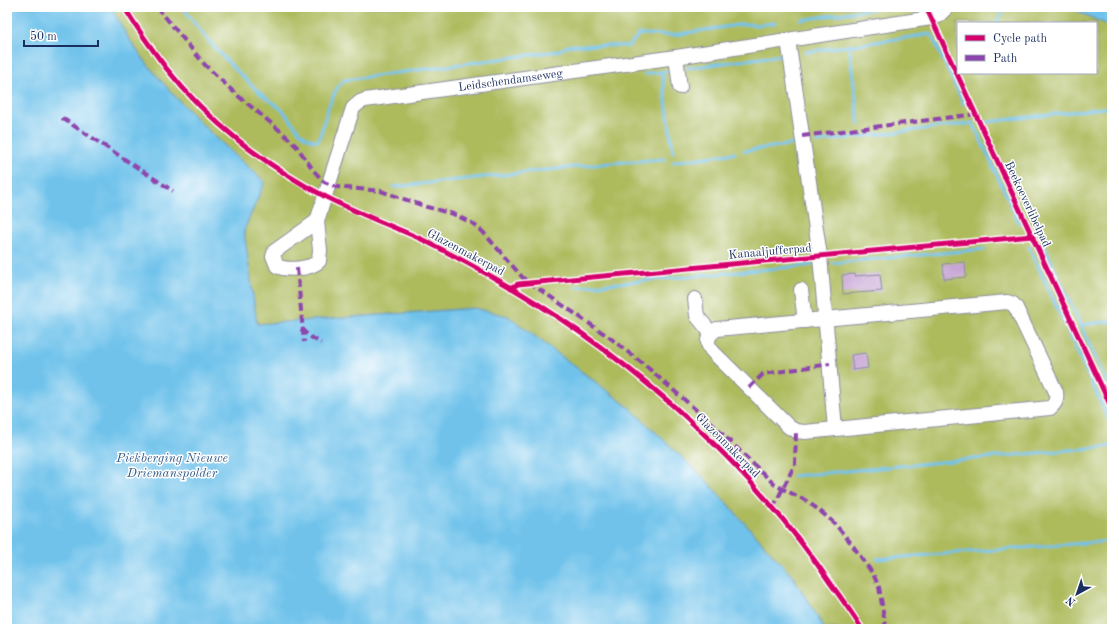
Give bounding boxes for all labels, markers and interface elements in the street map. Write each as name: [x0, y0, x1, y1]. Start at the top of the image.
scale bar: [24, 22, 98, 48]
legend: [957, 22, 1097, 74]
text: 50 m: [30, 30, 57, 43]
text: Cycle path: [993, 33, 1048, 45]
text: Path: [993, 53, 1018, 65]
street label: Leidschendamseweg: [458, 68, 564, 94]
street label: Beekoeverlibelpad: [1002, 160, 1052, 249]
street label: Glazenmakerpad: [425, 227, 506, 278]
street label: Kanaaljufferpad: [728, 242, 812, 262]
street label: Glazenmakerpad: [693, 411, 762, 480]
water label: Piekberging Nieuwe Driemanspolder: [115, 452, 228, 480]
north arrow: [1057, 574, 1097, 614]
text: N: [1064, 593, 1078, 607]

